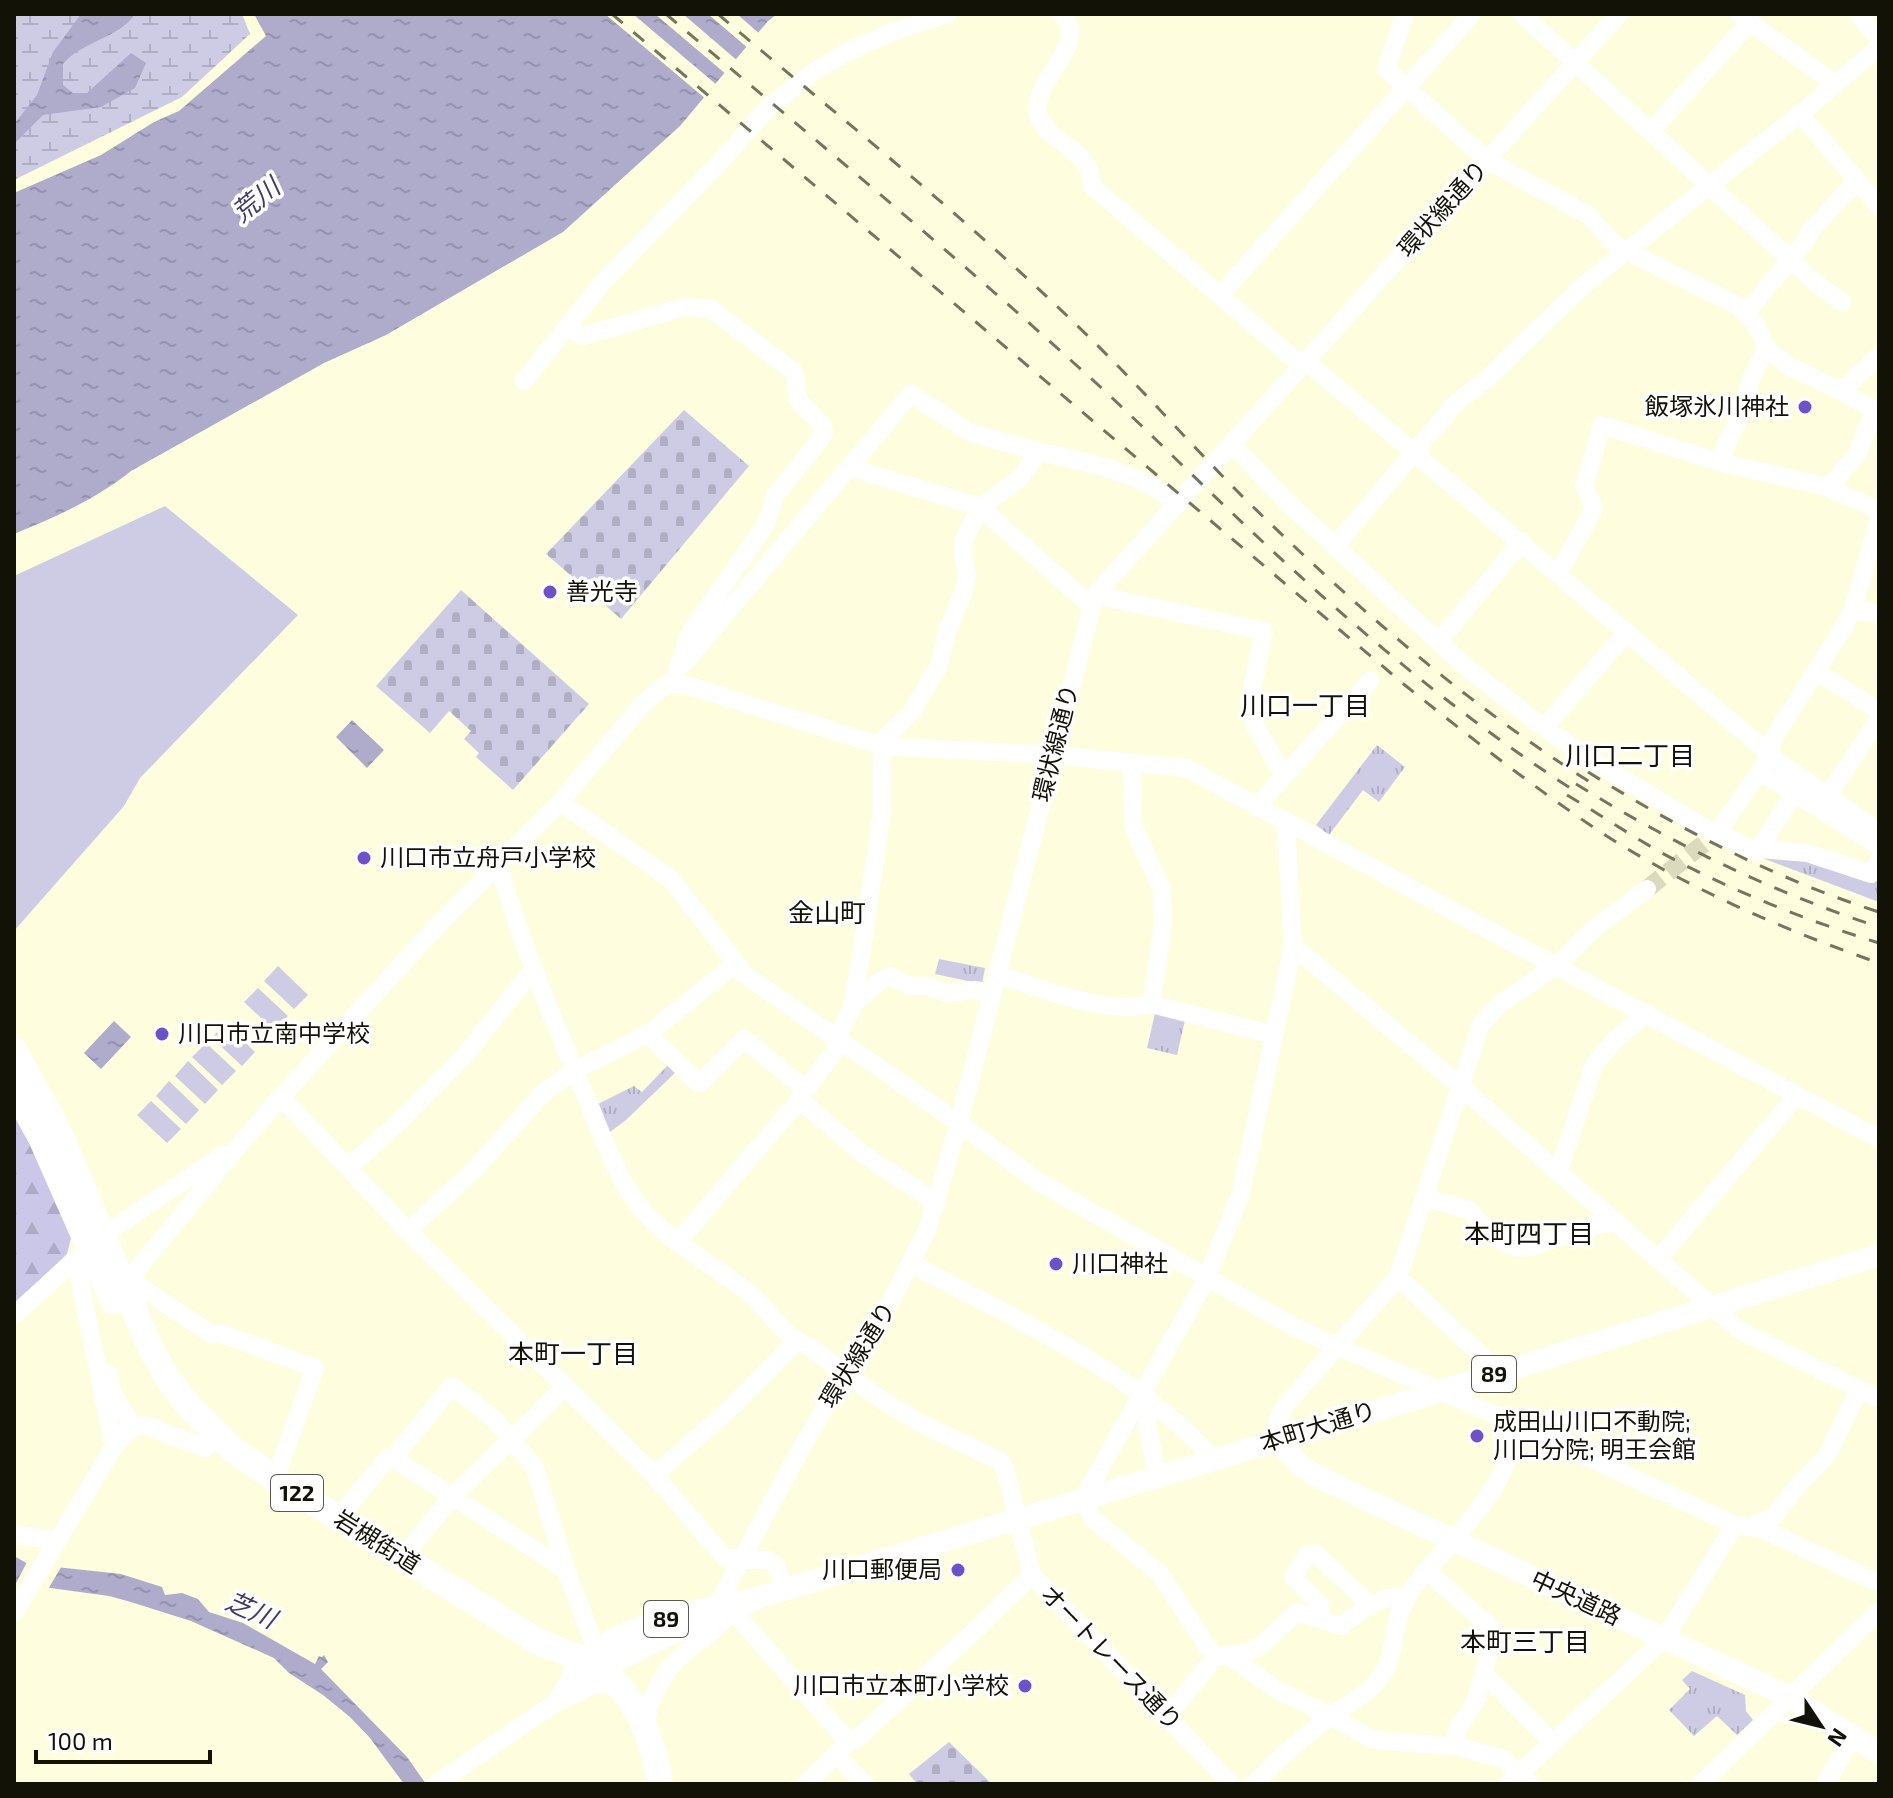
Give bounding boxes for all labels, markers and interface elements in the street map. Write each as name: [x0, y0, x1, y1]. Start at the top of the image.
street label: 環状線通り: [1391, 154, 1493, 262]
water label: 荒川: [225, 169, 287, 227]
place label: 飯塚氷川神社: [1645, 391, 1789, 420]
marker: 飯塚氷川神社: [1796, 398, 1814, 416]
place label: 善光寺: [566, 576, 638, 605]
marker: 善光寺: [541, 583, 559, 601]
street label: 環状線通り: [1026, 681, 1083, 804]
district label: 川口一丁目: [1240, 689, 1370, 720]
district label: 川口二丁目: [1565, 739, 1695, 770]
place label: 川口市立舟戸小学校: [380, 842, 596, 871]
marker: 川口市立舟戸小学校: [355, 849, 373, 867]
district label: 金山町: [788, 896, 866, 927]
place label: 川口市立南中学校: [178, 1018, 370, 1047]
marker: 川口市立南中学校: [153, 1025, 171, 1043]
district label: 本町四丁目: [1464, 1217, 1594, 1248]
place label: 川口神社: [1072, 1248, 1168, 1277]
marker: 川口神社: [1047, 1255, 1065, 1273]
street label: 環状線通り: [813, 1296, 901, 1413]
district label: 本町一丁目: [508, 1337, 638, 1368]
road number: 89: [1472, 1356, 1516, 1392]
street label: 本町大通り: [1256, 1394, 1379, 1457]
place label: 成田山川口不動院; 川口分院; 明王会館: [1493, 1406, 1696, 1463]
marker: 成田山川口不動院; 川口分院; 明王会館: [1468, 1427, 1486, 1445]
road number: 122: [271, 1475, 323, 1511]
street label: 岩槻街道: [329, 1503, 426, 1578]
place label: 川口郵便局: [822, 1554, 942, 1583]
marker: 川口郵便局: [949, 1561, 967, 1579]
street label: 中央道路: [1527, 1563, 1626, 1630]
street label: オートレース通り: [1035, 1578, 1189, 1736]
water label: 芝川: [222, 1584, 284, 1635]
road number: 89: [644, 1601, 688, 1637]
district label: 本町三丁目: [1460, 1625, 1590, 1656]
place label: 川口市立本町小学校: [793, 1670, 1009, 1699]
marker: 川口市立本町小学校: [1016, 1677, 1034, 1695]
north arrow: [1781, 1686, 1861, 1766]
scale bar: [36, 1714, 210, 1764]
text: N: [1823, 1724, 1853, 1752]
text: 100 m: [48, 1726, 113, 1755]

